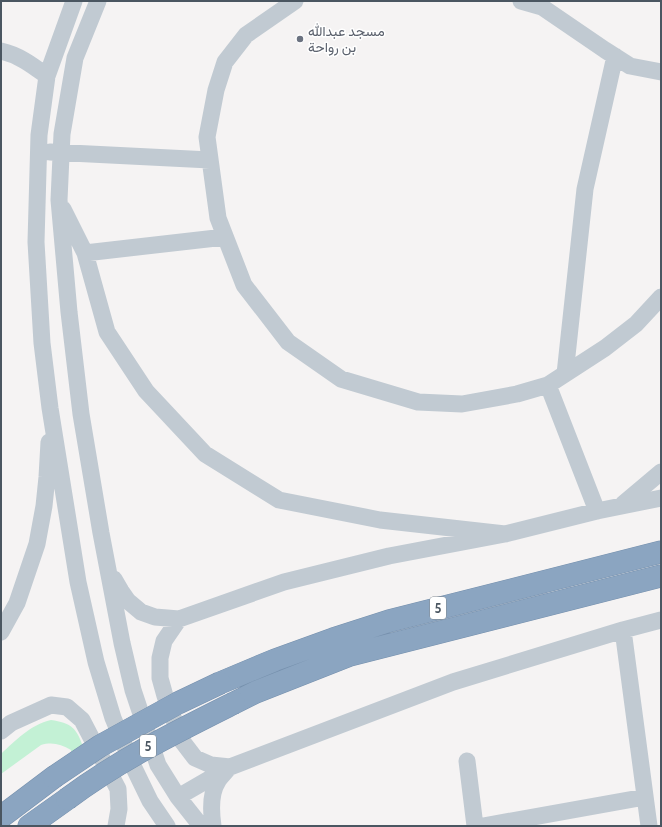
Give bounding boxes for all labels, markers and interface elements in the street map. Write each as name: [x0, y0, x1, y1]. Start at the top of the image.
place label: مسجد عبدالله بن رواحة: [308, 22, 385, 56]
marker: مسجد عبدالله بن رواحة: [295, 34, 305, 44]
road number: 5: [430, 597, 446, 619]
road number: 5: [140, 735, 156, 757]

